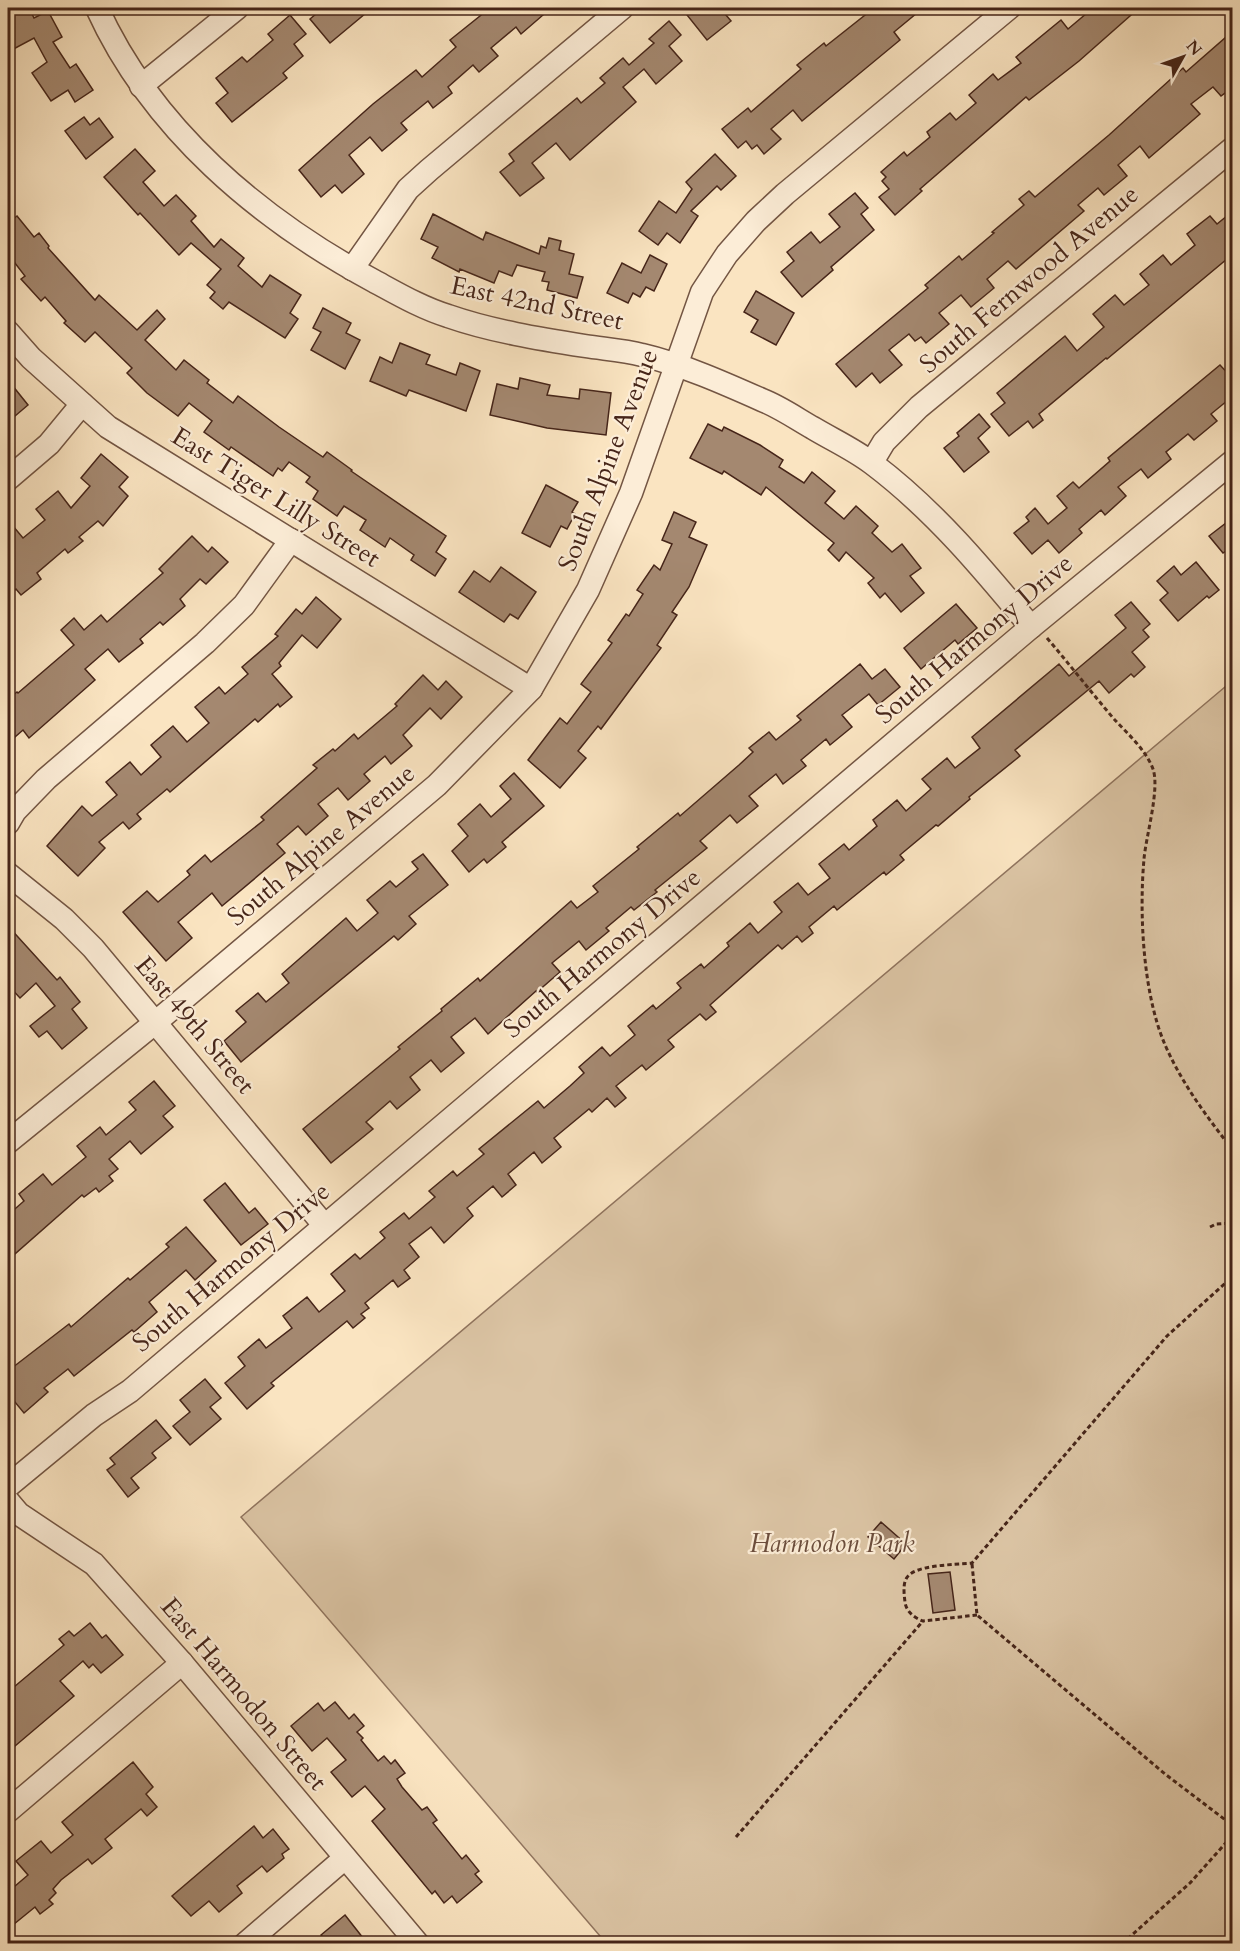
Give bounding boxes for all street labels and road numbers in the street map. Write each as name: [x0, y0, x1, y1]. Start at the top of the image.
street label: South Fernwood Avenue: [912, 177, 1146, 381]
street label: East 42nd Street: [447, 268, 627, 338]
street label: South Alpine Avenue: [550, 344, 666, 576]
street label: East Tiger Lilly Street: [165, 419, 387, 575]
street label: South Harmony Drive: [868, 546, 1080, 732]
street label: South Alpine Avenue: [220, 756, 422, 934]
street label: South Harmony Drive: [496, 860, 708, 1046]
street label: East 49th Street: [127, 949, 263, 1101]
street label: South Harmony Drive: [125, 1174, 337, 1360]
street label: East Harmodon Street: [153, 1590, 335, 1798]

